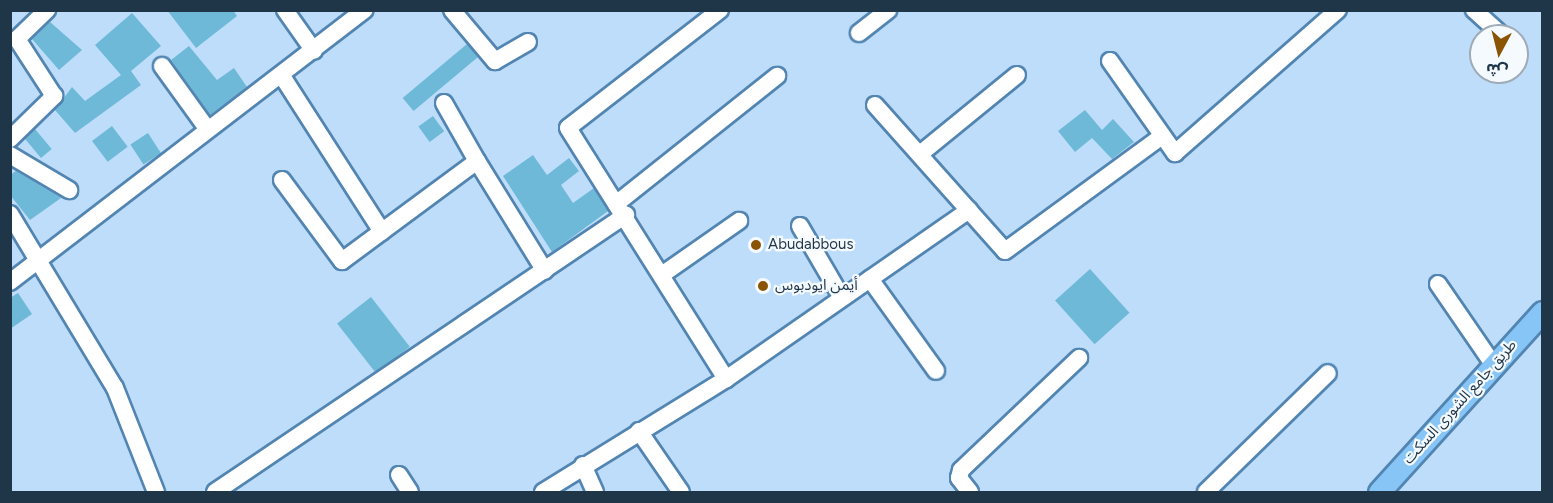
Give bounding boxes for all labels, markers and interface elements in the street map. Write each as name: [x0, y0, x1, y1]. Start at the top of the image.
north arrow: [1469, 24, 1529, 84]
text: ش: [1485, 60, 1509, 81]
place label: Abudabbous: [768, 236, 853, 254]
marker: Abudabbous: [749, 238, 763, 252]
place label: أيمن ايودبوس: [775, 277, 858, 295]
marker: أيمن ايودبوس: [756, 279, 770, 293]
street label: طريق جامع الشورى السكت: [1399, 336, 1521, 468]

